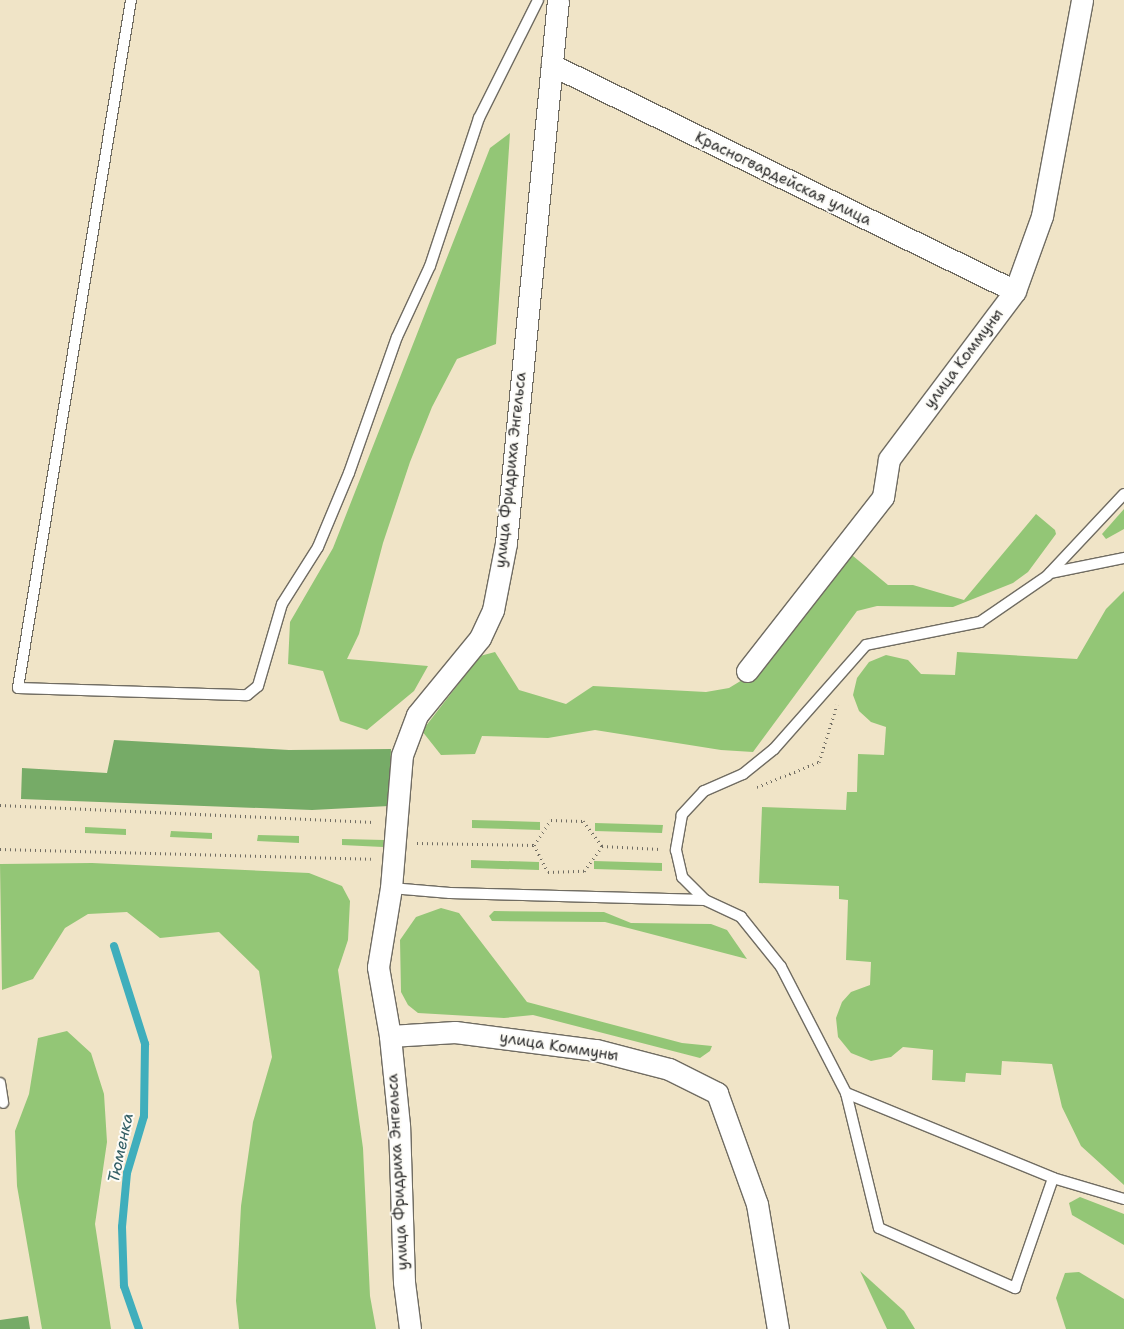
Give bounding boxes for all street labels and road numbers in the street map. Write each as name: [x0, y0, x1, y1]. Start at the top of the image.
street label: Красногвардейская улица: [692, 128, 874, 230]
street label: улица Коммуны: [921, 306, 1007, 412]
street label: улица Фридриха Энгельса: [492, 371, 530, 569]
street label: улица Коммуны: [498, 1029, 620, 1065]
street label: улица Фридриха Энгельса: [384, 1073, 412, 1271]

